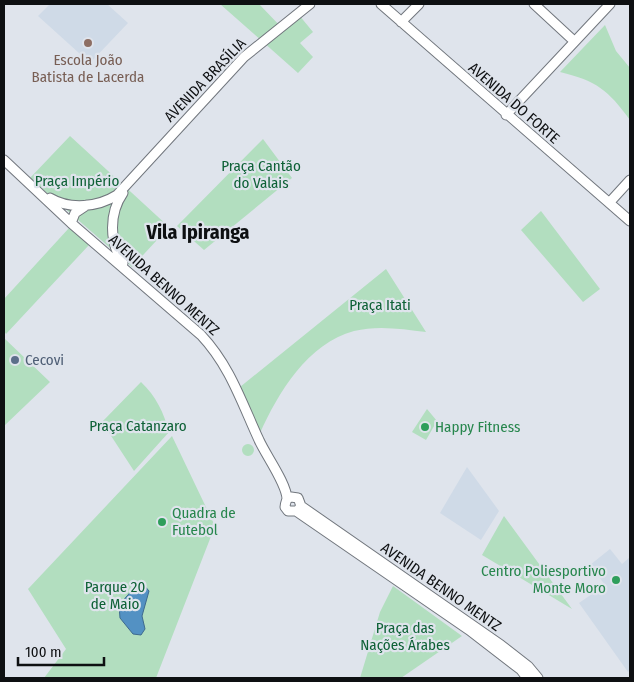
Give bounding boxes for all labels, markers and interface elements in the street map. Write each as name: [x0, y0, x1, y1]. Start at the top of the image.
street label: AVENIDA BRASÍLIA: [160, 34, 250, 126]
marker: Escola João Batista de Lacerda: [82, 37, 94, 49]
place label: Escola João Batista de Lacerda: [32, 51, 144, 86]
street label: AVENIDA DO FORTE: [465, 59, 563, 147]
park label: Praça Cantão do Valais: [221, 157, 301, 192]
park label: Praça Império: [35, 172, 119, 190]
district label: Vila Ipiranga: [145, 220, 250, 244]
street label: AVENIDA BENNO MENTZ: [105, 231, 223, 339]
park label: Praça Itati: [349, 296, 411, 314]
place label: Cecovi: [25, 351, 64, 369]
marker: Cecovi: [9, 354, 21, 366]
park label: Praça Catanzaro: [89, 417, 187, 435]
place label: Happy Fitness: [435, 418, 520, 436]
marker: Happy Fitness: [419, 421, 431, 433]
place label: Quadra de Futebol: [172, 504, 236, 539]
marker: Quadra de Futebol: [156, 516, 168, 528]
street label: AVENIDA BENNO MENTZ: [378, 539, 504, 635]
place label: Centro Poliesportivo Monte Moro: [481, 562, 606, 597]
marker: Centro Poliesportivo Monte Moro: [610, 574, 622, 586]
park label: Parque 20 de Maio: [85, 578, 145, 613]
park label: Praça das Nações Árabes: [360, 619, 450, 654]
scale bar: [18, 634, 104, 666]
text: 100 m: [25, 643, 62, 661]

